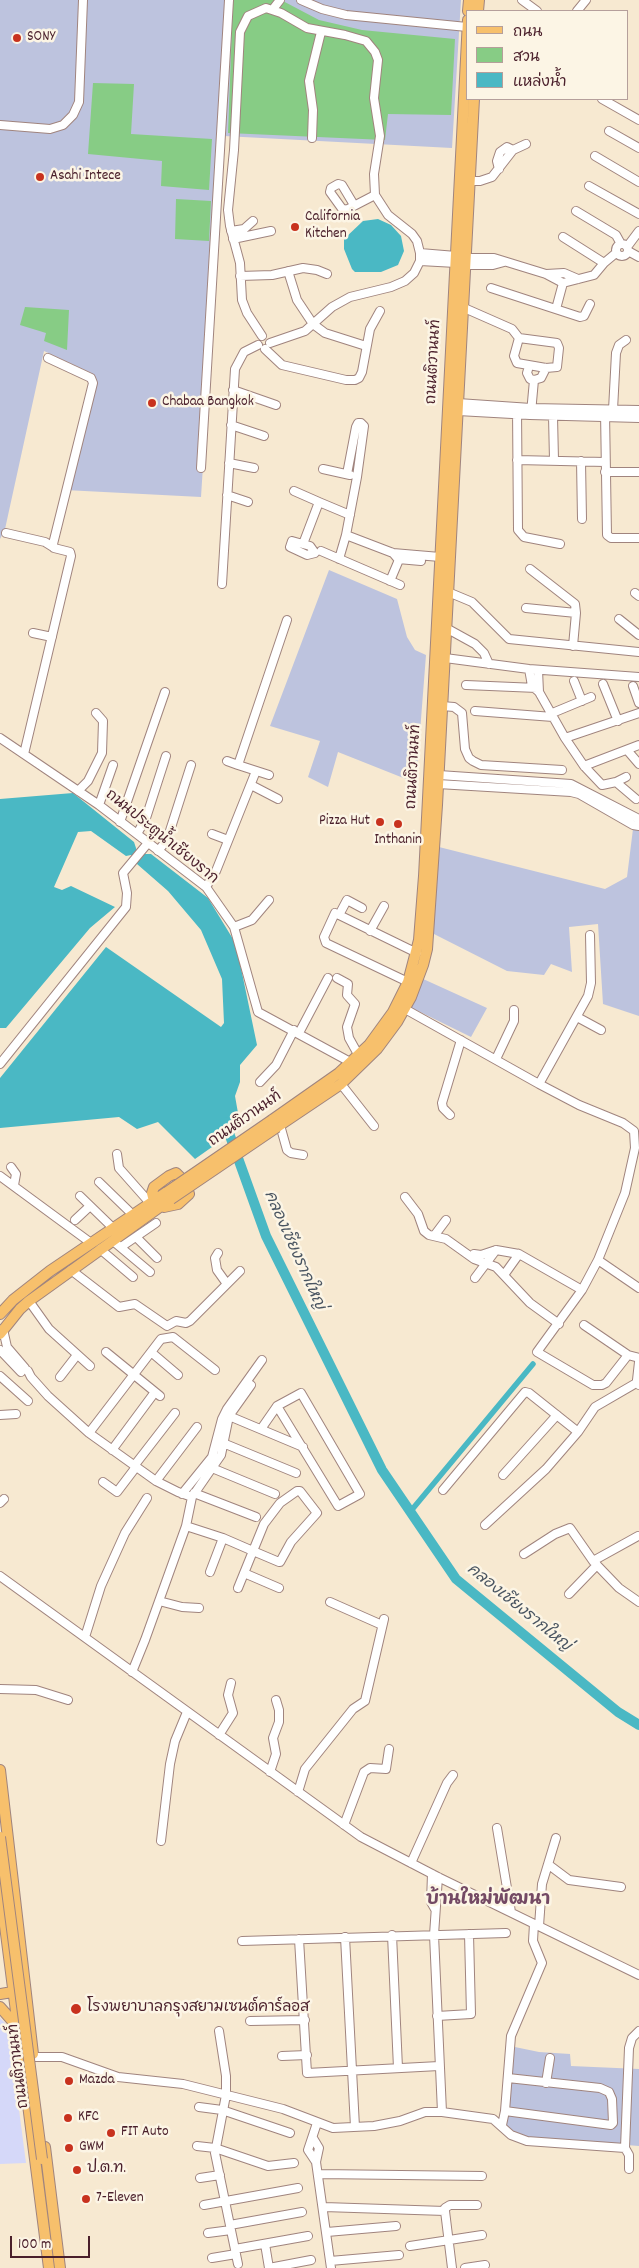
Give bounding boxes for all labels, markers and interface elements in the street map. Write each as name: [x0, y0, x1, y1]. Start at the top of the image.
legend: [466, 10, 629, 100]
text: ถนน: [513, 22, 542, 44]
place label: SONY: [27, 29, 55, 47]
marker: SONY: [11, 32, 23, 44]
text: สวน: [513, 47, 540, 69]
text: แหล่งน้ำ: [513, 72, 567, 94]
place label: Asahi Intece: [50, 168, 121, 186]
marker: Asahi Intece: [34, 171, 46, 183]
place label: California Kitchen: [305, 209, 360, 244]
marker: California Kitchen: [289, 221, 301, 233]
street label: ถนนติวานนท์: [424, 319, 446, 405]
place label: Chabaa Bangkok: [162, 394, 254, 412]
marker: Chabaa Bangkok: [146, 397, 158, 409]
street label: ถนนติวานนท์: [404, 724, 426, 810]
street label: ถนนประตูน้ำเชียงราก: [101, 787, 221, 889]
place label: Pizza Hut: [319, 813, 370, 831]
marker: Pizza Hut: [374, 816, 386, 828]
marker: Inthanin: [392, 818, 404, 830]
place label: Inthanin: [374, 832, 422, 850]
street label: ถนนติวานนท์: [206, 1088, 286, 1152]
water label: คลองเชียงรากใหญ่: [258, 1189, 328, 1313]
water label: คลองเชียงรากใหญ่: [462, 1561, 574, 1657]
district label: บ้านใหม่พัฒนา: [426, 1891, 550, 1913]
place label: โรงพยาบาลกรุงสยามเซนต์คาร์ลอส: [87, 2000, 309, 2018]
marker: โรงพยาบาลกรุงสยามเซนต์คาร์ลอส: [69, 2002, 83, 2016]
street label: ถนนติวานนท์: [6, 2023, 34, 2109]
place label: Mazda: [79, 2072, 115, 2090]
marker: Mazda: [63, 2075, 75, 2087]
place label: KFC: [78, 2109, 99, 2127]
marker: KFC: [62, 2112, 74, 2124]
place label: FIT Auto: [121, 2124, 169, 2142]
marker: FIT Auto: [105, 2127, 117, 2139]
place label: GWM: [79, 2139, 104, 2157]
marker: GWM: [63, 2142, 75, 2154]
place label: ป.ต.ท.: [87, 2161, 126, 2179]
marker: ป.ต.ท.: [71, 2164, 83, 2176]
place label: 7-Eleven: [96, 2190, 144, 2208]
marker: 7-Eleven: [80, 2193, 92, 2205]
scale bar: [12, 2226, 92, 2258]
text: 100 m: [18, 2234, 51, 2256]

